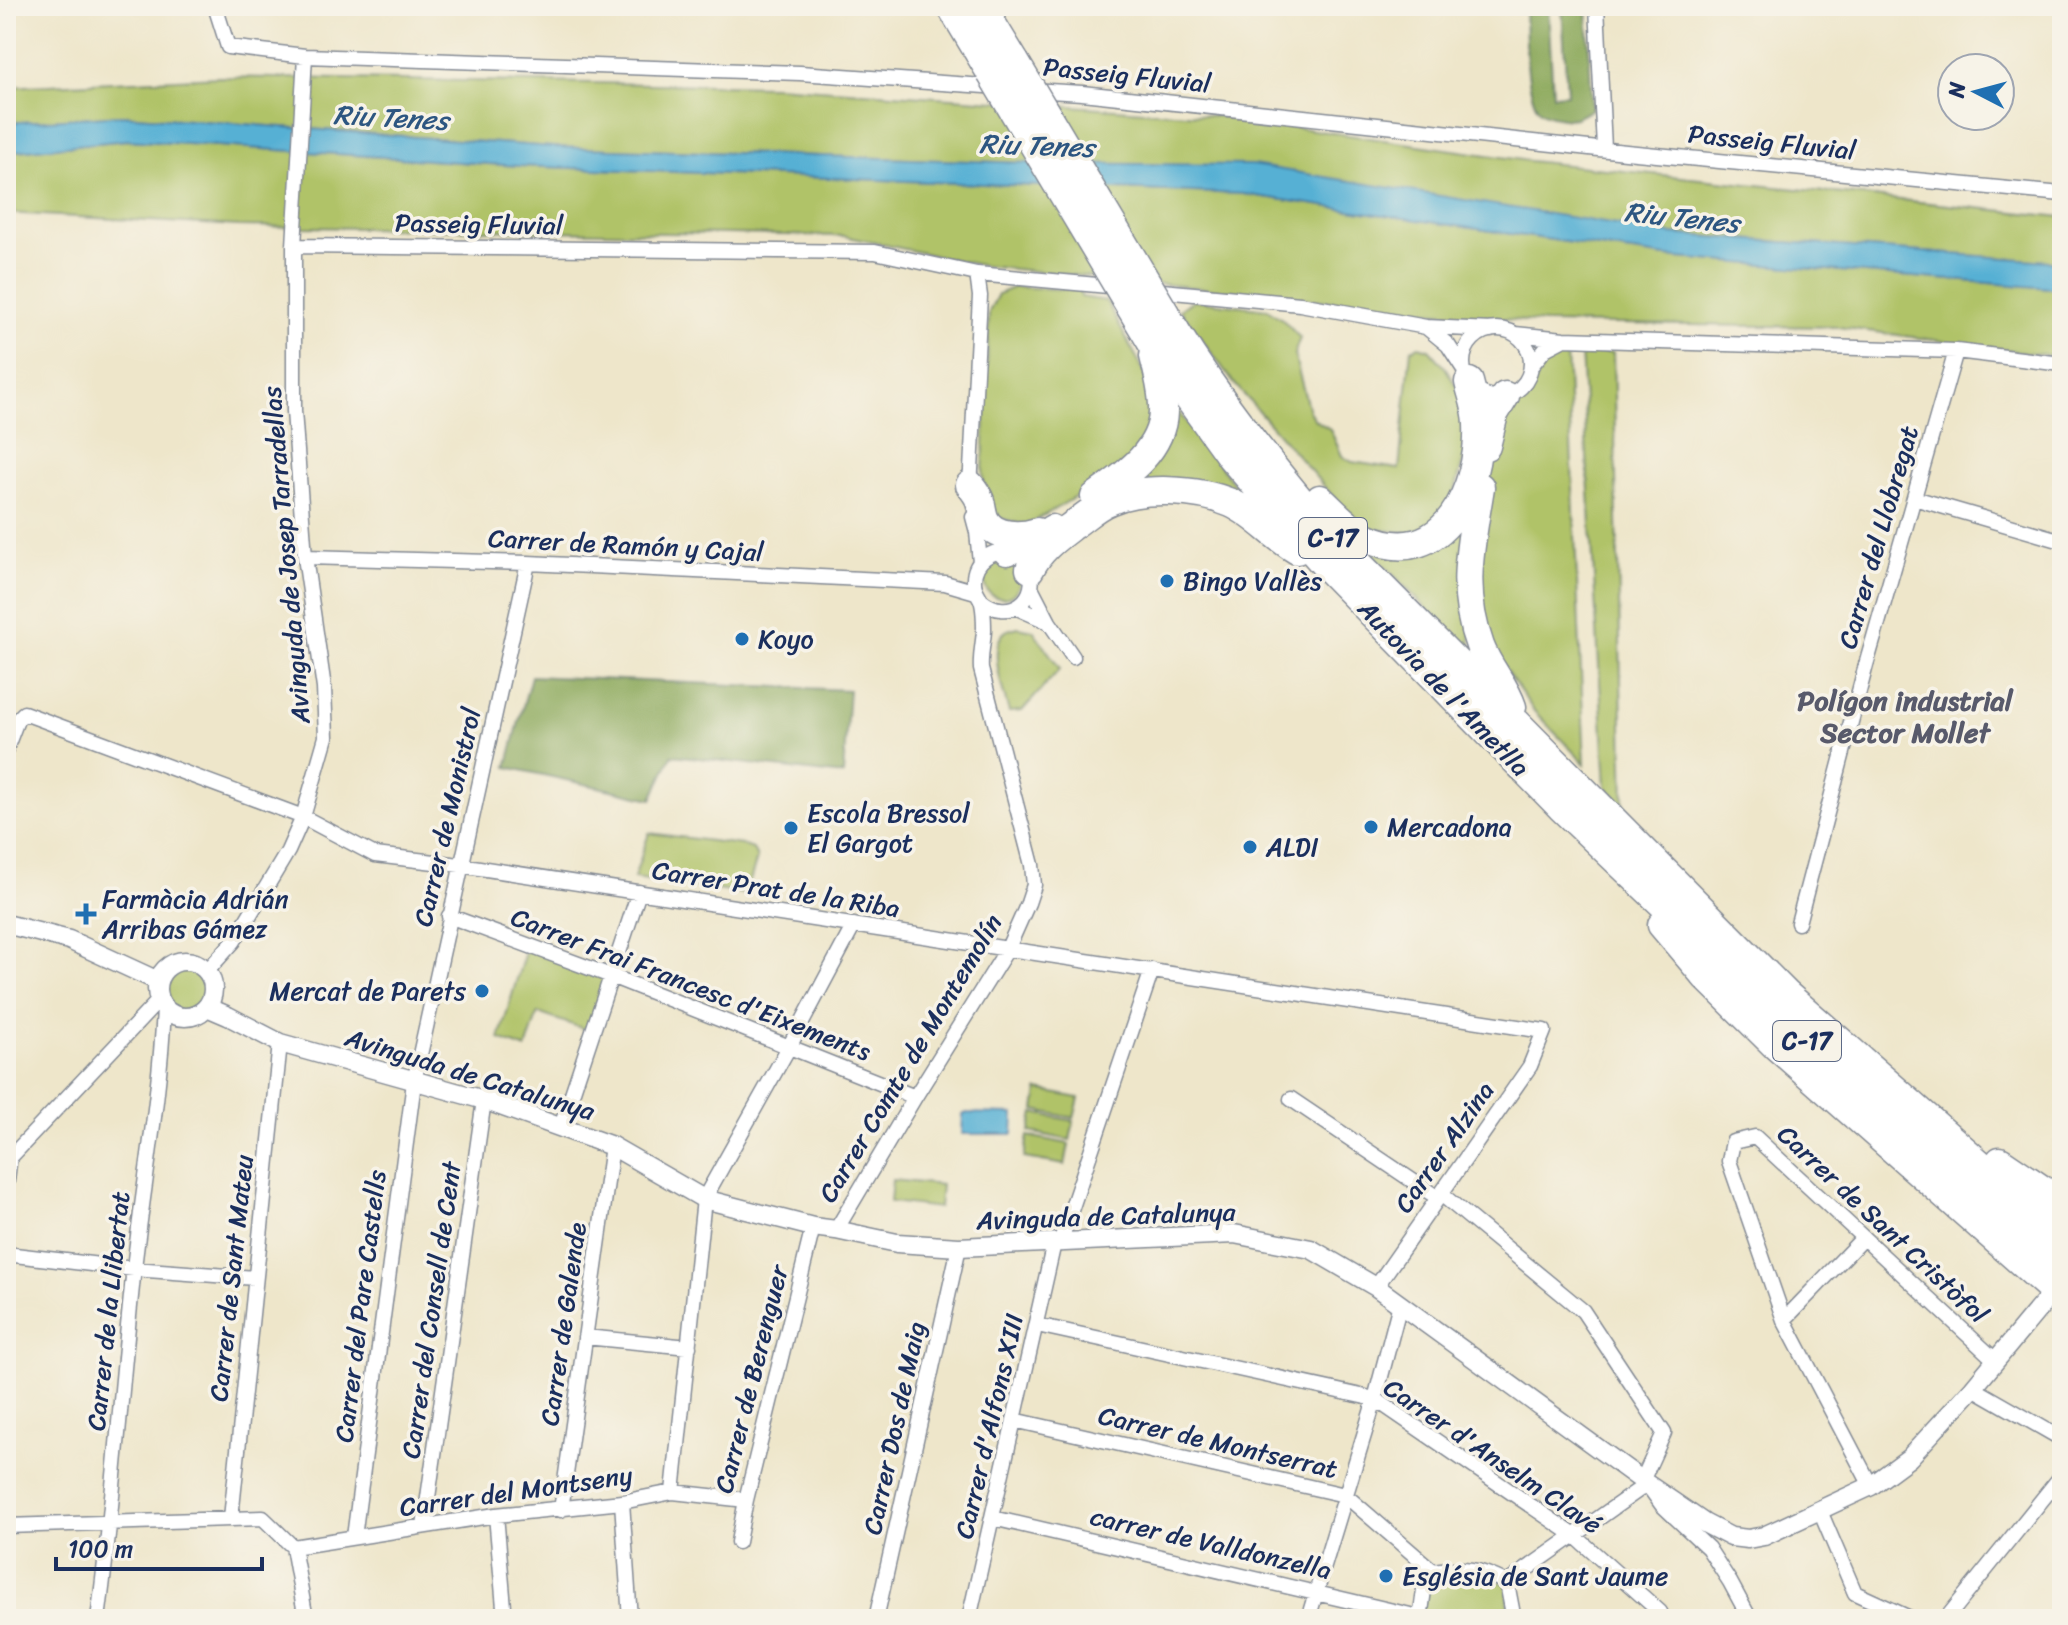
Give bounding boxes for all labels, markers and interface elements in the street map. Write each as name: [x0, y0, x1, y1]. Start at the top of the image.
street label: Passeig Fluvial: [1041, 43, 1214, 107]
north arrow: [1936, 52, 2016, 132]
text: N: [1936, 80, 1977, 101]
water label: Riu Tenes: [332, 90, 453, 145]
street label: Passeig Fluvial: [1686, 110, 1859, 174]
water label: Riu Tenes: [979, 119, 1099, 172]
water label: Riu Tenes: [1622, 187, 1745, 248]
street label: Passeig Fluvial: [394, 200, 564, 248]
street label: Avinguda de Josep Tarradellas: [248, 383, 324, 727]
street label: Carrer del Llobregat: [1824, 420, 1932, 654]
street label: Carrer de Ramón y Cajal: [487, 515, 765, 575]
road number: C-17: [1299, 518, 1367, 558]
place label: Bingo Vallès: [1183, 558, 1322, 604]
marker: Bingo Vallès: [1158, 572, 1176, 590]
street label: Autovia de l'Ametlla: [1346, 587, 1542, 788]
place label: Koyo: [758, 616, 814, 662]
marker: Koyo: [733, 630, 751, 648]
district label: Polígon industrial Sector Mollet: [1797, 676, 2014, 757]
street label: Carrer de Monistrol: [400, 703, 495, 931]
place label: Escola Bressol El Gargot: [807, 790, 970, 866]
place label: Mercadona: [1387, 804, 1512, 850]
marker: Mercadona: [1362, 818, 1380, 836]
marker: Escola Bressol El Gargot: [782, 819, 800, 837]
place label: ALDI: [1265, 824, 1319, 870]
marker: ALDI: [1241, 838, 1259, 856]
street label: Carrer Prat de la Riba: [649, 847, 903, 931]
place label: Farmàcia Adrián Arribas Gámez: [101, 876, 289, 952]
street label: Carrer Frai Francesc d'Eixements: [504, 894, 878, 1074]
marker: Farmàcia Adrián Arribas Gámez: [77, 905, 95, 923]
street label: Carrer Comte de Montemolín: [805, 905, 1015, 1211]
place label: Mercat de Parets: [269, 968, 467, 1014]
marker: Mercat de Parets: [473, 982, 491, 1000]
street label: Avinguda de Catalunya: [338, 1014, 602, 1134]
road number: C-17: [1773, 1021, 1841, 1061]
street label: Carrer Alzina: [1381, 1071, 1507, 1223]
street label: Carrer de Sant Cristòfol: [1766, 1113, 2000, 1336]
street label: Carrer de Sant Mateu: [195, 1152, 267, 1404]
street label: Carrer del Consell de Cent: [387, 1157, 475, 1461]
street label: Carrer del Pare Castells: [320, 1167, 400, 1445]
street label: Avinguda de Catalunya: [975, 1188, 1237, 1244]
street label: Carrer de la Llibertat: [73, 1189, 143, 1433]
street label: Carrer de Galende: [526, 1219, 600, 1429]
street label: Carrer de Berenguer: [700, 1259, 802, 1498]
street label: Carrer d'Alfons XIII: [941, 1309, 1037, 1543]
street label: Carrer Dos de Maig: [849, 1317, 939, 1539]
street label: Carrer d'Anselm Clavé: [1374, 1365, 1612, 1547]
street label: Carrer de Montserrat: [1094, 1392, 1342, 1492]
street label: Carrer del Montseny: [397, 1452, 636, 1530]
street label: carrer de Valldonzella: [1086, 1493, 1336, 1593]
scale bar: [56, 1521, 262, 1571]
text: 100 m: [68, 1528, 133, 1570]
place label: Església de Sant Jaume: [1402, 1553, 1668, 1599]
marker: Església de Sant Jaume: [1377, 1567, 1395, 1585]

